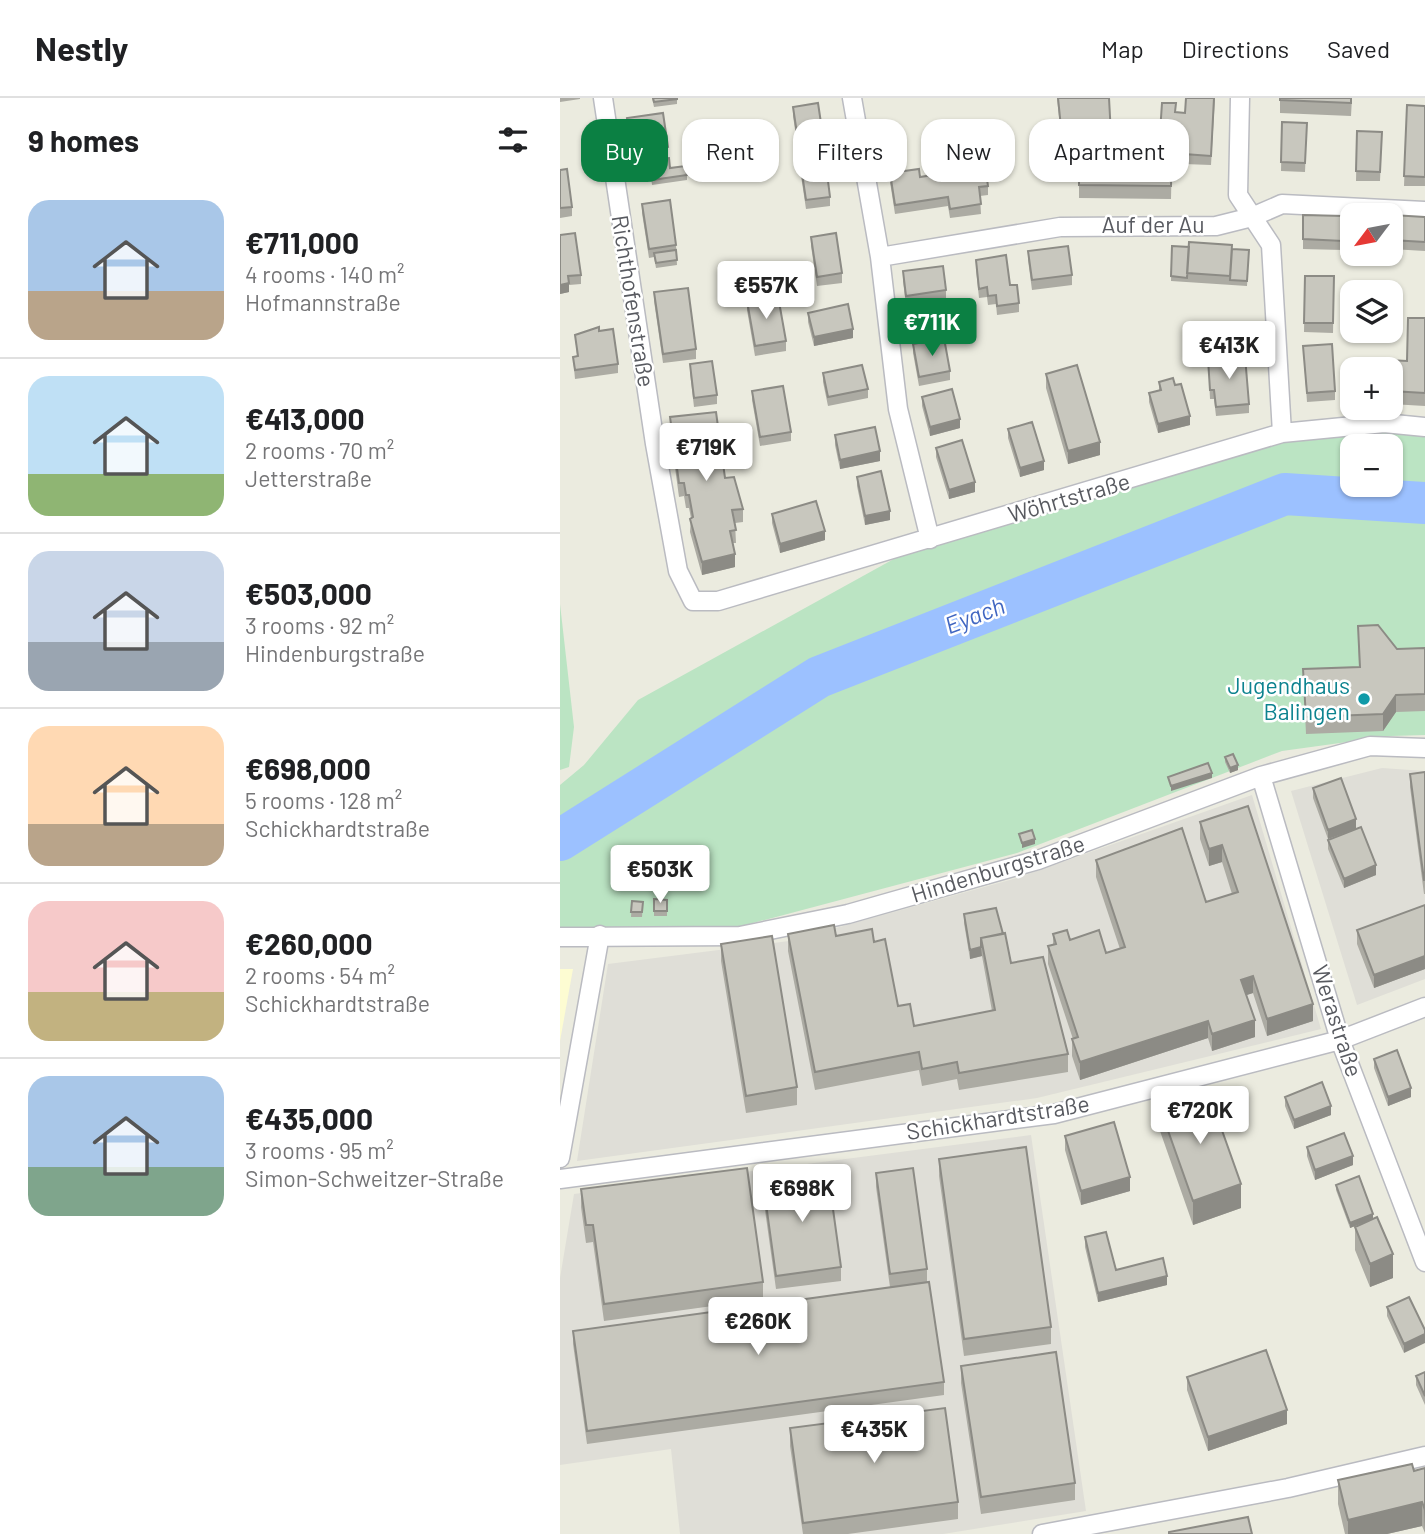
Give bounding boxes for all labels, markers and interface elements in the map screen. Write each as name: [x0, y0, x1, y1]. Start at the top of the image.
text: Nestly: [35, 28, 129, 68]
text: Map: [1101, 34, 1144, 63]
text: Directions: [1182, 34, 1289, 63]
text: Saved: [1327, 34, 1390, 63]
chip: Buy: [581, 119, 668, 182]
chip: Rent: [682, 119, 779, 182]
chip: Filters: [793, 119, 907, 182]
chip: New: [921, 119, 1015, 182]
chip: Apartment: [1029, 119, 1189, 182]
icon: filters: [494, 121, 532, 159]
text: 9 homes: [28, 122, 139, 158]
north arrow: [1340, 203, 1404, 266]
map controls: [1340, 203, 1403, 497]
street label: Auf der Au: [1101, 210, 1205, 238]
street label: Richthofenstraße: [607, 213, 661, 389]
text: €711,000: [245, 224, 359, 260]
icon: home: [84, 228, 168, 312]
text: 4 rooms · 140 m²: [245, 260, 405, 288]
pin: €557K: [717, 262, 815, 321]
text: €557K: [733, 270, 799, 298]
button: layers: [1340, 280, 1403, 343]
text: Hofmannstraße: [245, 288, 401, 316]
pin: €711K: [883, 299, 981, 358]
text: €711K: [904, 307, 961, 335]
pin: €413K: [1180, 322, 1278, 381]
text: €413K: [1198, 330, 1260, 358]
button: +: [1340, 357, 1403, 420]
text: €413,000: [245, 400, 365, 436]
icon: home: [84, 404, 168, 488]
pin: €719K: [657, 424, 755, 483]
text: €719K: [676, 432, 736, 460]
button: −: [1340, 434, 1403, 497]
text: 2 rooms · 70 m²: [245, 436, 394, 464]
text: Jetterstraße: [245, 464, 372, 492]
street label: Wöhrtstraße: [1005, 466, 1133, 528]
text: €503,000: [245, 575, 372, 611]
icon: home: [84, 579, 168, 663]
water label: Eyach: [940, 590, 1008, 639]
text: 3 rooms · 92 m²: [245, 611, 394, 639]
text: Hindenburgstraße: [245, 639, 425, 667]
place label: Jugendhaus Balingen: [1228, 671, 1350, 725]
marker: Jugendhaus Balingen: [1356, 691, 1372, 707]
text: €698,000: [245, 750, 371, 786]
icon: home: [84, 754, 168, 838]
text: 5 rooms · 128 m²: [245, 786, 402, 814]
text: Schickhardtstraße: [245, 814, 430, 842]
street label: Hindenburgstraße: [908, 828, 1088, 908]
pin: €503K: [611, 846, 709, 905]
text: €503K: [627, 854, 693, 882]
text: €260,000: [245, 925, 373, 961]
icon: home: [84, 929, 168, 1013]
text: 2 rooms · 54 m²: [245, 961, 395, 989]
street label: Werastraße: [1307, 961, 1369, 1080]
text: Schickhardtstraße: [245, 989, 430, 1017]
pin: €720K: [1151, 1086, 1249, 1146]
street label: Schickhardtstraße: [904, 1089, 1091, 1145]
text: €720K: [1167, 1095, 1233, 1123]
text: €435,000: [245, 1100, 373, 1136]
icon: home: [84, 1104, 168, 1188]
text: 3 rooms · 95 m²: [245, 1136, 394, 1164]
text: Simon-Schweitzer-Straße: [245, 1164, 504, 1192]
pin: €698K: [753, 1164, 851, 1224]
text: €698K: [769, 1173, 835, 1201]
pin: €260K: [709, 1298, 807, 1357]
text: €260K: [724, 1306, 792, 1334]
pin: €435K: [825, 1406, 923, 1465]
text: €435K: [840, 1414, 908, 1442]

